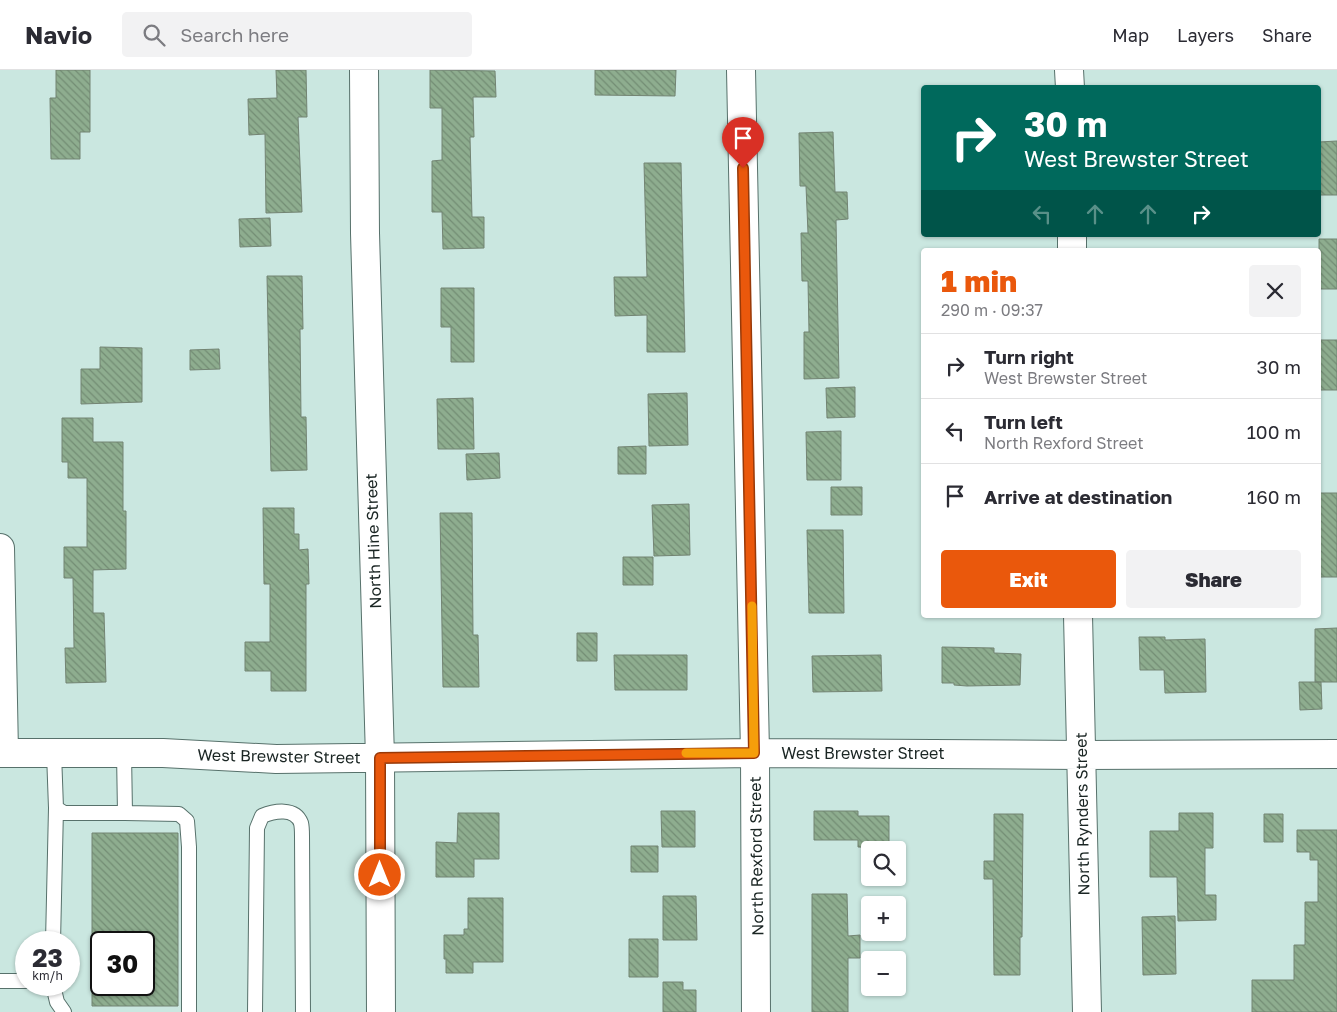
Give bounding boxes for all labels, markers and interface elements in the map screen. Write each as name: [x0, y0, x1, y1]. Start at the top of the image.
search box: [122, 12, 472, 57]
text: Navio: [25, 20, 92, 49]
icon: search: [140, 21, 168, 49]
text: Search here: [180, 23, 289, 46]
text: Map: [1112, 24, 1149, 46]
text: Layers: [1177, 24, 1234, 46]
text: Share: [1262, 24, 1312, 46]
text: 30 m: [1024, 103, 1107, 145]
icon: right: [941, 105, 1006, 170]
pin: [722, 117, 764, 168]
icon: arrive: [729, 124, 757, 152]
text: West Brewster Street: [1024, 145, 1249, 172]
icon: left: [1028, 200, 1056, 228]
icon: ahead: [1081, 200, 1109, 228]
icon: ahead: [1134, 200, 1162, 228]
icon: right: [1187, 200, 1215, 228]
text: 1 min: [941, 263, 1017, 299]
button: close: [1249, 265, 1301, 317]
text: 290 m · 09:37: [941, 300, 1043, 320]
text: Turn right: [984, 345, 1074, 368]
icon: right: [941, 352, 969, 380]
text: 30 m: [1257, 355, 1301, 378]
text: West Brewster Street: [984, 368, 1148, 388]
text: Turn left: [984, 410, 1063, 433]
icon: left: [941, 417, 969, 445]
text: 100 m: [1247, 420, 1301, 443]
text: North Rexford Street: [984, 433, 1144, 453]
street label: North Hine Street: [361, 473, 385, 609]
icon: arrive: [941, 482, 969, 510]
text: Arrive at destination: [984, 485, 1172, 508]
text: 160 m: [1247, 485, 1301, 508]
button: Exit: [941, 550, 1116, 608]
button: Share: [1126, 550, 1301, 608]
street label: North Rynders Street: [1071, 732, 1093, 896]
street label: West Brewster Street: [781, 743, 945, 763]
street label: West Brewster Street: [197, 745, 361, 767]
street label: North Rexford Street: [745, 776, 767, 936]
map controls: [861, 841, 906, 996]
button: search: [861, 841, 906, 886]
position arrow: [353, 848, 405, 900]
button: +: [861, 896, 906, 941]
speed limit sign: 30: [90, 931, 155, 996]
text: 23: [32, 942, 63, 973]
button: −: [861, 951, 906, 996]
text: km/h: [32, 968, 63, 983]

